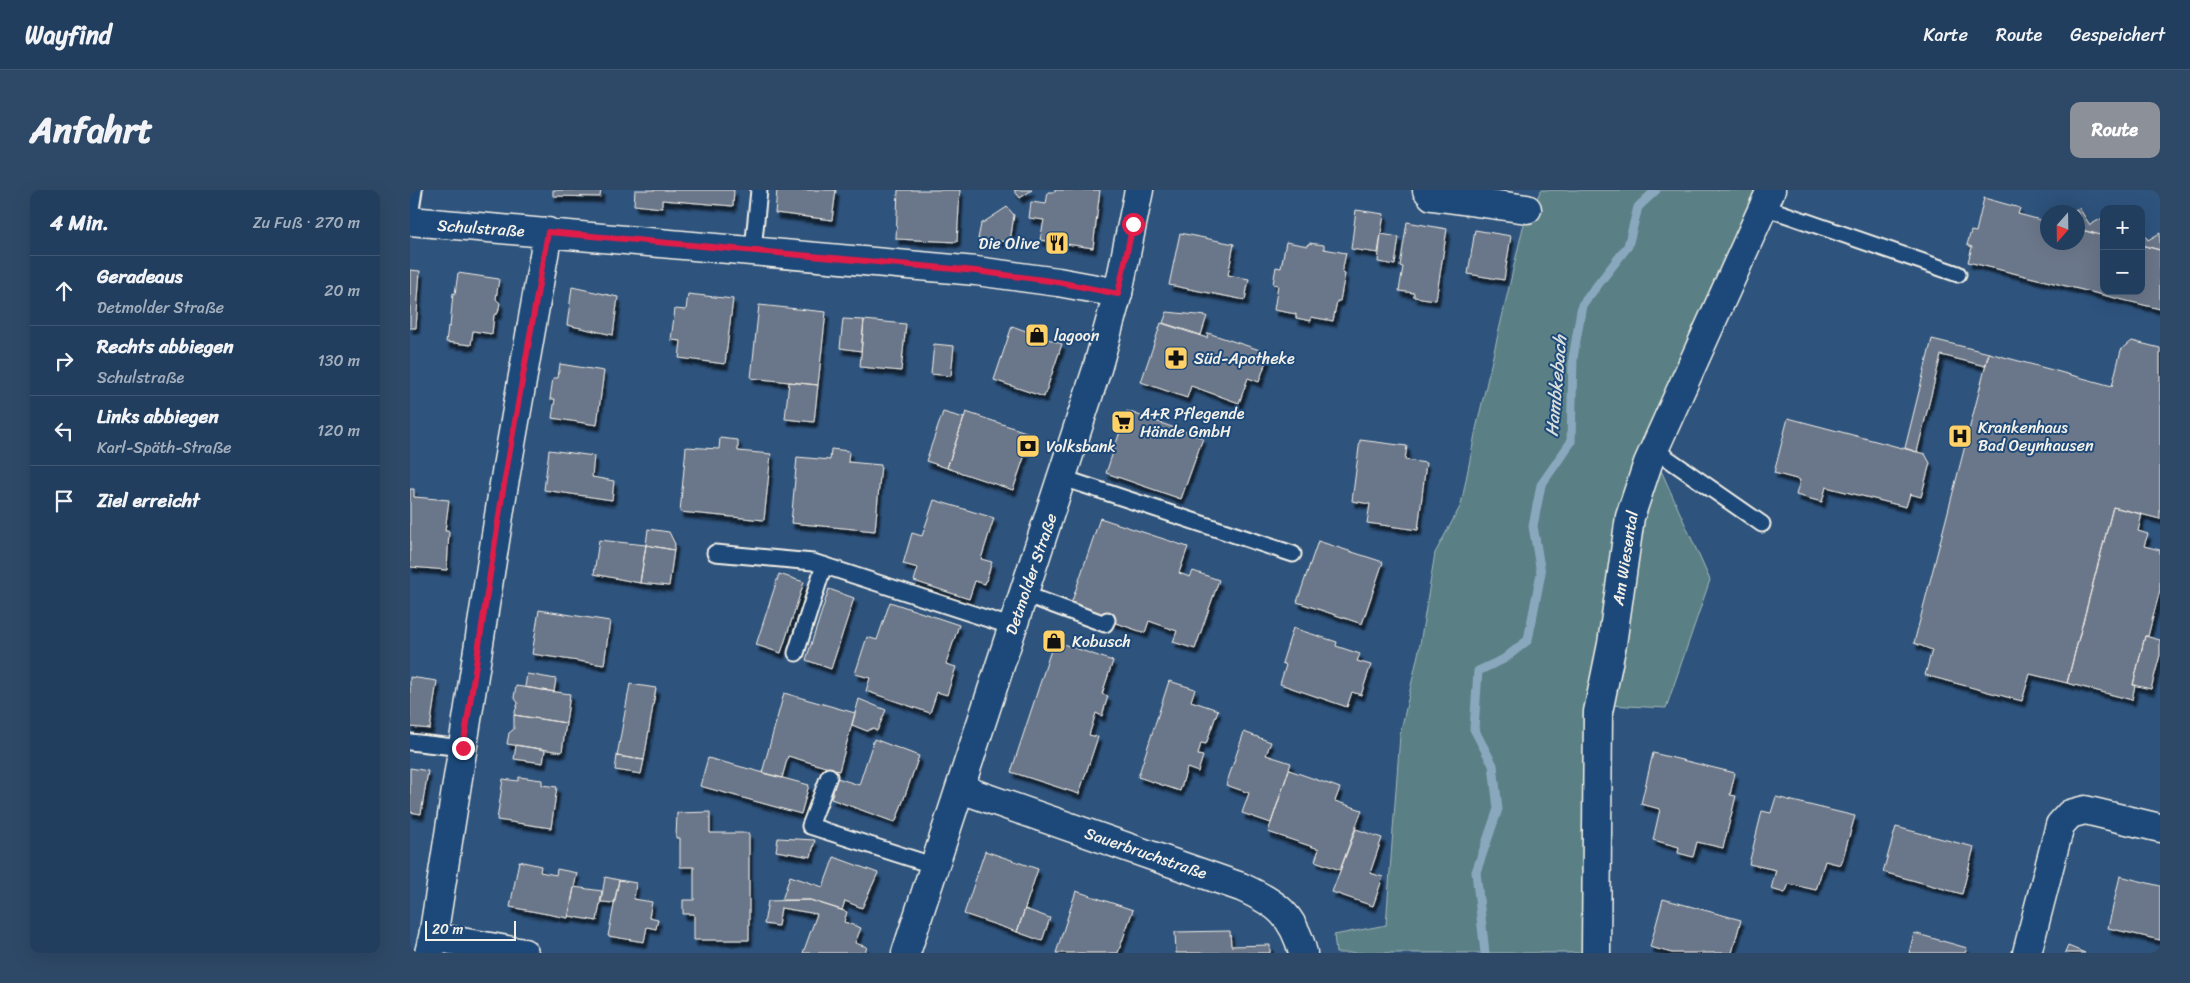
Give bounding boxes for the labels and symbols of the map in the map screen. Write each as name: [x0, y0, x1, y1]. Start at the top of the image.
north arrow: [2040, 205, 2085, 250]
street label: Schulstraße: [436, 210, 526, 246]
route start: [1122, 213, 1145, 236]
place label: Die Olive: [979, 229, 1040, 258]
restaurant icon: Die Olive: [1044, 230, 1070, 256]
place label: lagoon: [1054, 321, 1100, 350]
shop icon: lagoon: [1024, 322, 1050, 348]
water label: Hambkebach: [1536, 333, 1576, 438]
place label: Süd-Apotheke: [1194, 344, 1295, 373]
pharmacy icon: Süd-Apotheke: [1163, 345, 1189, 371]
place label: A+R Pflegende Hände GmbH: [1139, 399, 1245, 446]
supermarket icon: A+R Pflegende Hände GmbH: [1110, 409, 1136, 435]
place label: Krankenhaus Bad Oeynhausen: [1978, 413, 2094, 460]
hospital icon: Krankenhaus Bad Oeynhausen: [1947, 423, 1973, 449]
place label: Volksbank: [1046, 432, 1116, 461]
bank icon: Volksbank: [1015, 433, 1041, 459]
street label: Am Wiesental: [1603, 508, 1647, 608]
street label: Detmolder Straße: [997, 509, 1065, 639]
place label: Kobusch: [1072, 627, 1131, 656]
shop icon: Kobusch: [1041, 628, 1067, 654]
route end: [452, 737, 475, 760]
street label: Sauerbruchstraße: [1081, 818, 1211, 888]
scale bar: [425, 918, 516, 941]

